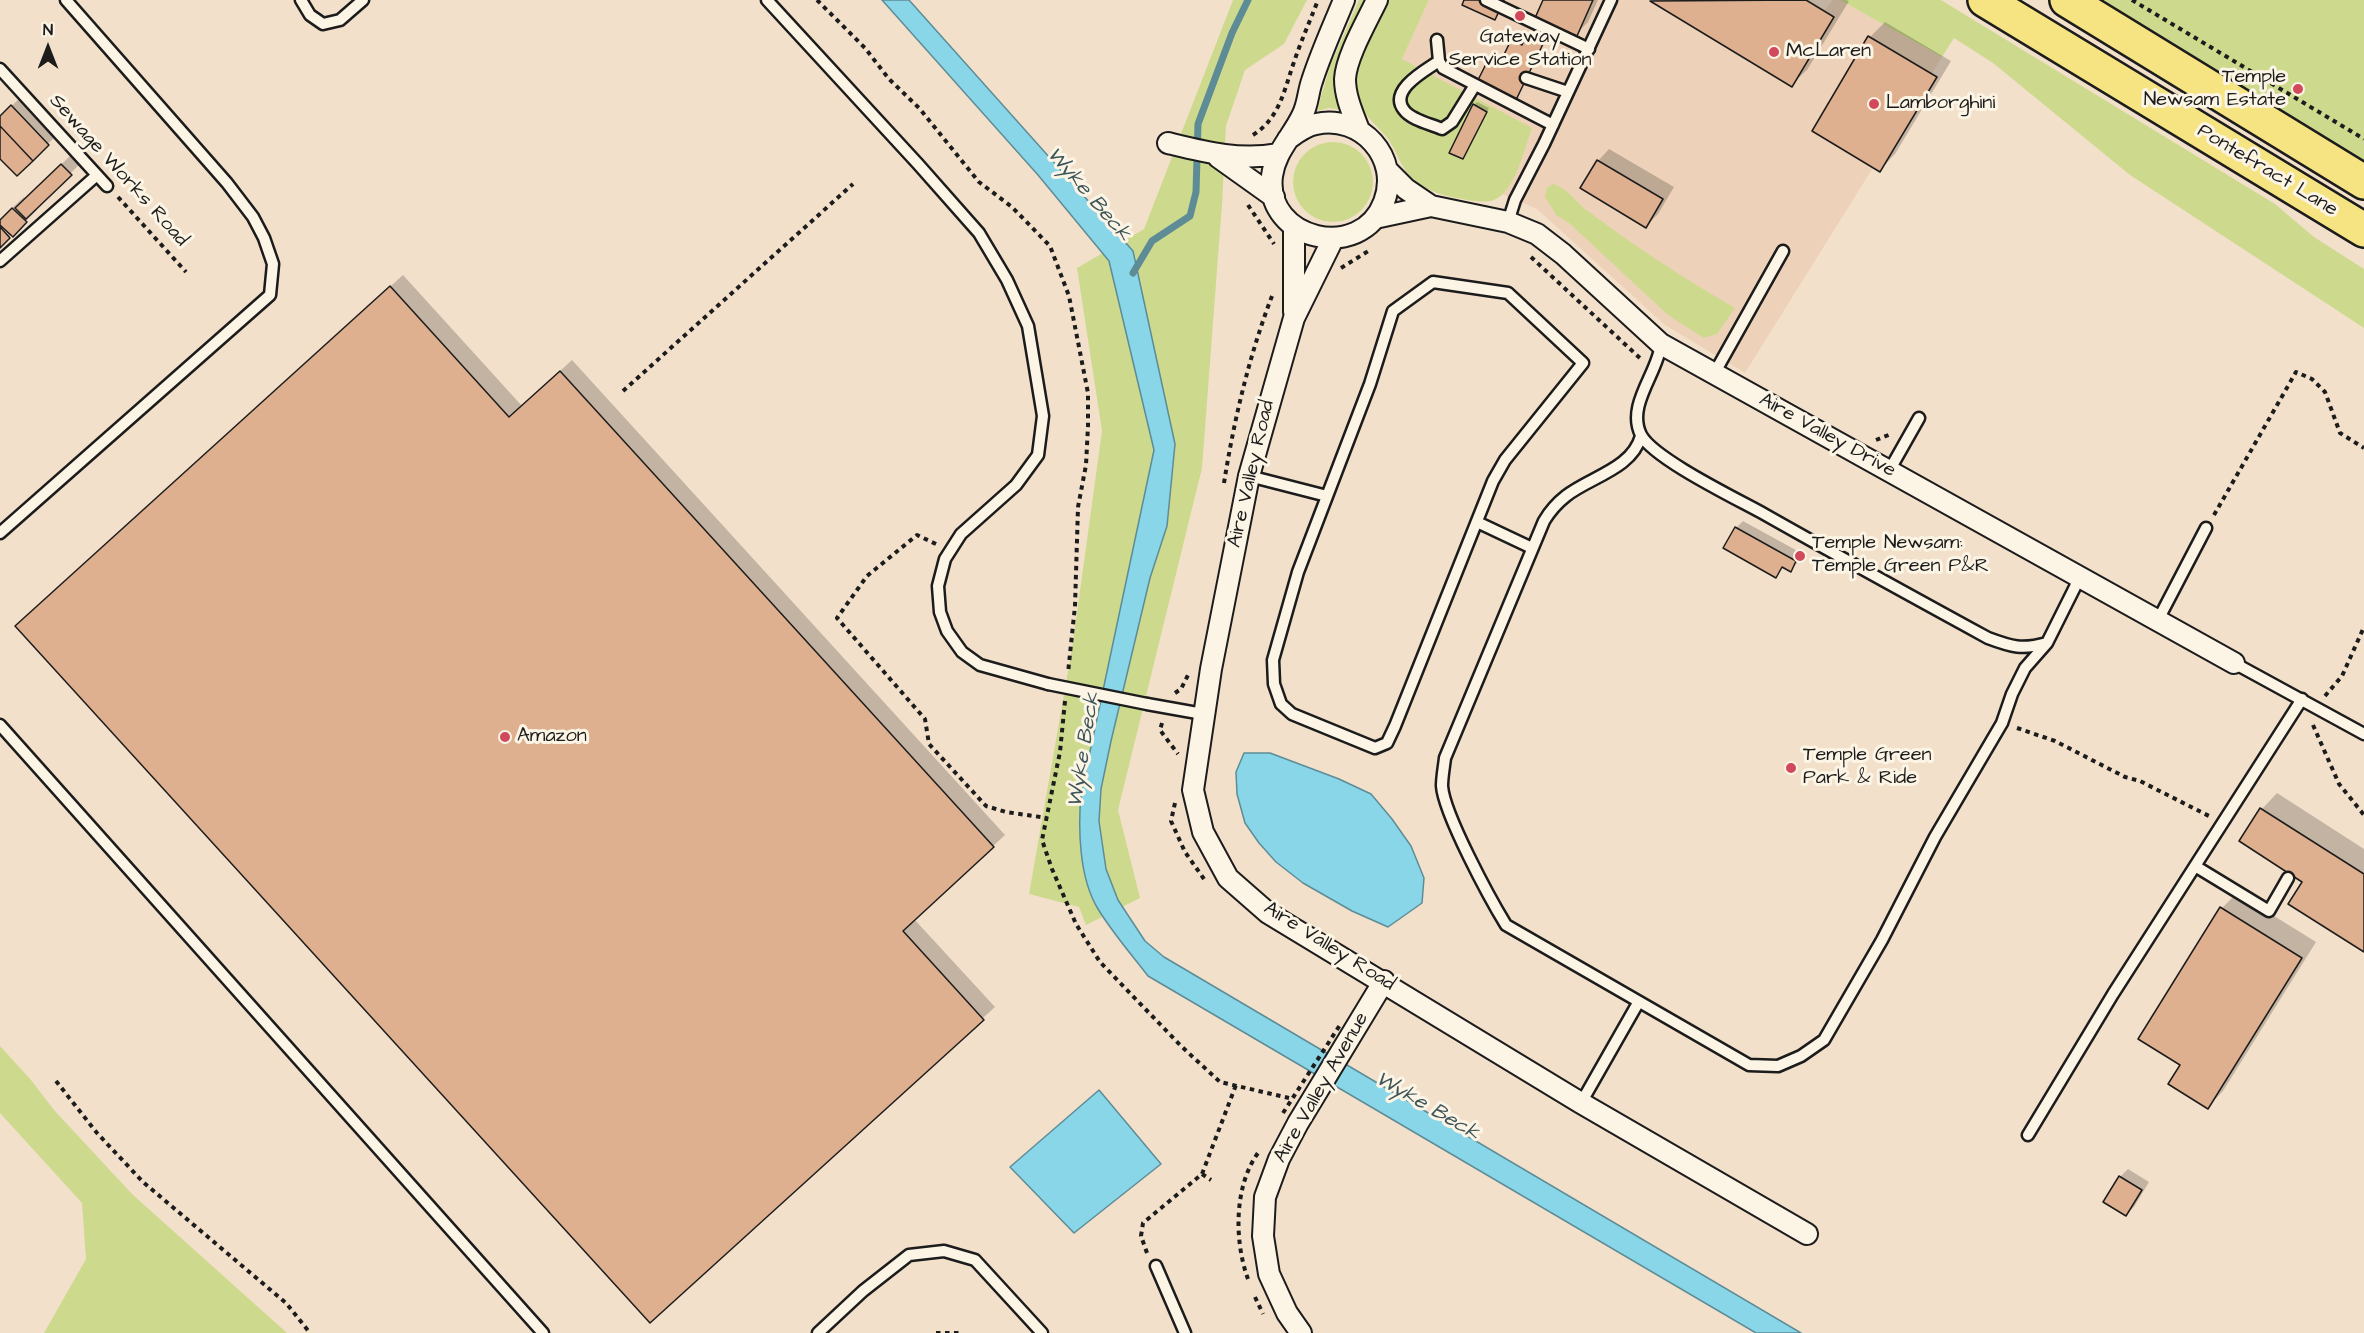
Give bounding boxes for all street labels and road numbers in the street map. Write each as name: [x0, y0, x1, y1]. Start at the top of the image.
street label: Sewage Works Road: [43, 90, 193, 252]
street label: Pontefract Lane: [2192, 120, 2342, 222]
street label: Aire Valley Drive: [1754, 388, 1900, 484]
street label: Aire Valley Road: [1223, 398, 1281, 550]
street label: Aire Valley Road: [1259, 897, 1399, 997]
street label: Aire Valley Avenue: [1269, 1009, 1375, 1167]

